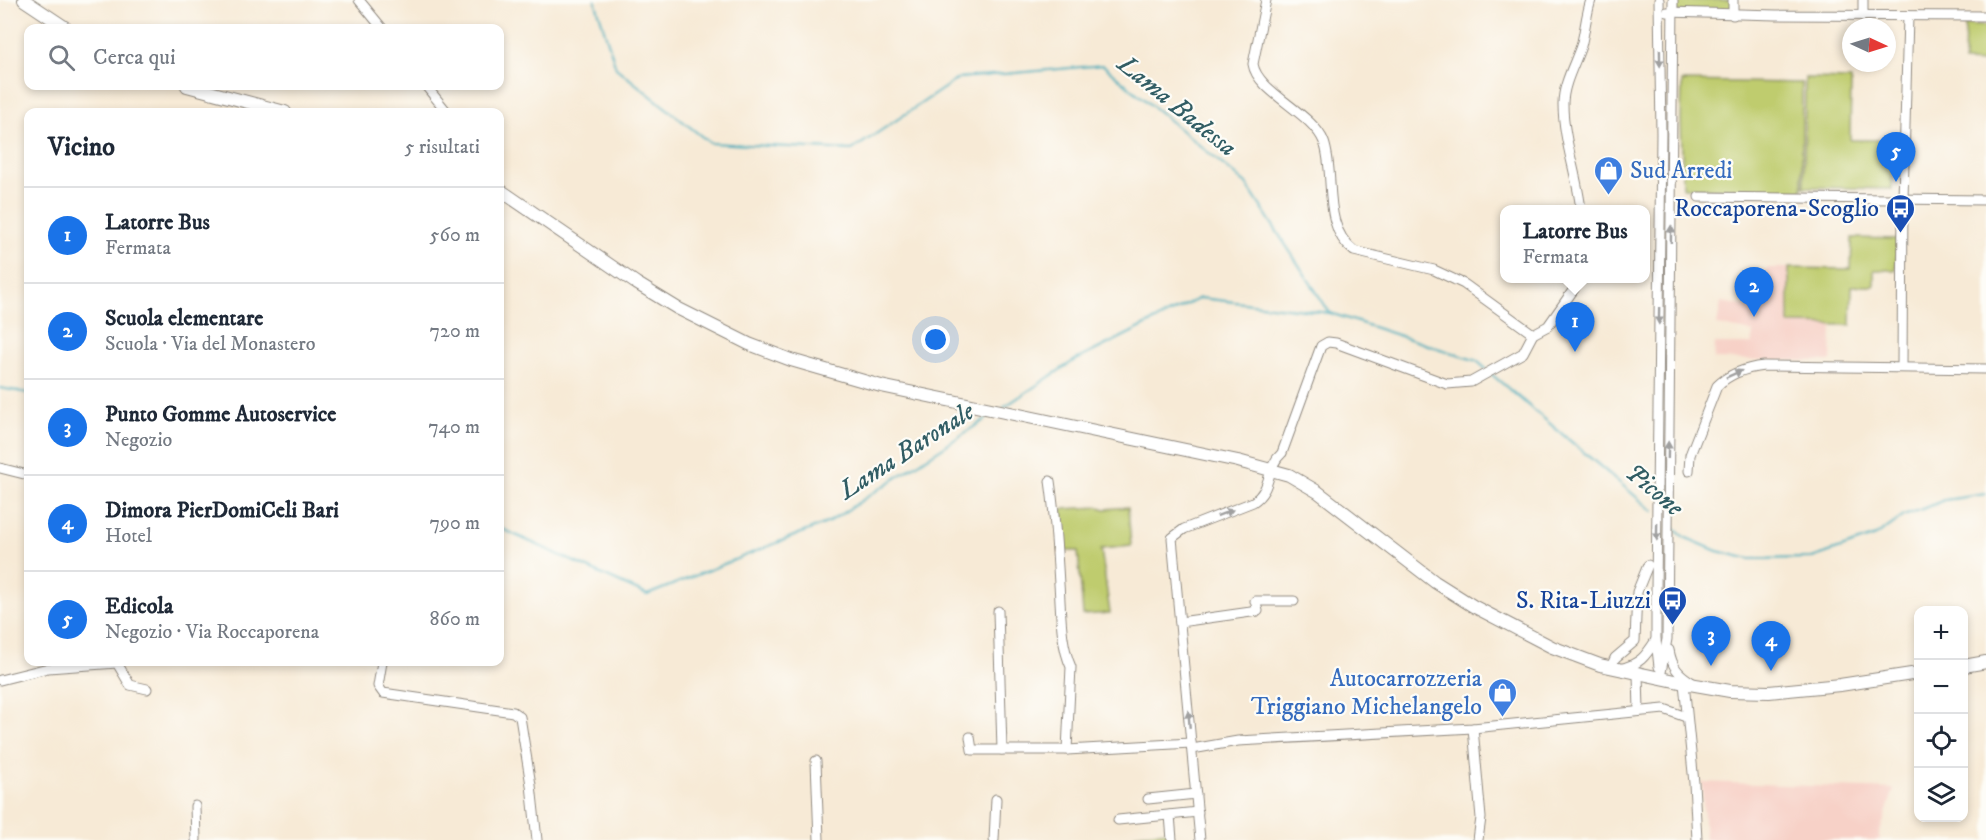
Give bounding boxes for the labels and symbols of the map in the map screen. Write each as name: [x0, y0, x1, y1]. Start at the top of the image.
north arrow: [1842, 18, 1896, 72]
water label: Lama Badessa: [1109, 47, 1243, 164]
one-way arrow: [1655, 49, 1665, 68]
pin: 5: [1876, 132, 1916, 182]
shop icon: Sud Arredi: [1593, 154, 1625, 196]
place label: Sud Arredi: [1630, 156, 1733, 186]
bus stop icon: Roccaporena-Scoglio: [1884, 192, 1916, 234]
place label: Roccaporena-Scoglio: [1674, 194, 1879, 224]
one-way arrow: [1666, 224, 1676, 243]
pin: 2: [1734, 268, 1774, 317]
pin: 1: [1556, 302, 1594, 352]
one-way arrow: [1654, 306, 1664, 325]
your location: [921, 325, 950, 354]
one-way arrow: [1725, 370, 1742, 379]
water label: Lama Baronale: [831, 395, 982, 508]
one-way arrow: [1664, 440, 1673, 459]
water label: Picone: [1618, 456, 1691, 525]
one-way arrow: [1216, 508, 1234, 517]
one-way arrow: [1652, 522, 1662, 541]
bus stop icon: S. Rita-Liuzzi: [1656, 584, 1688, 626]
place label: S. Rita-Liuzzi: [1516, 586, 1651, 616]
pin: 3: [1692, 616, 1730, 666]
pin: 4: [1752, 622, 1790, 671]
place label: Autocarrozzeria Triggiano Michelangelo: [1251, 664, 1483, 722]
shop icon: Autocarrozzeria Triggiano Michelangelo: [1487, 676, 1519, 718]
one-way arrow: [1184, 709, 1194, 728]

